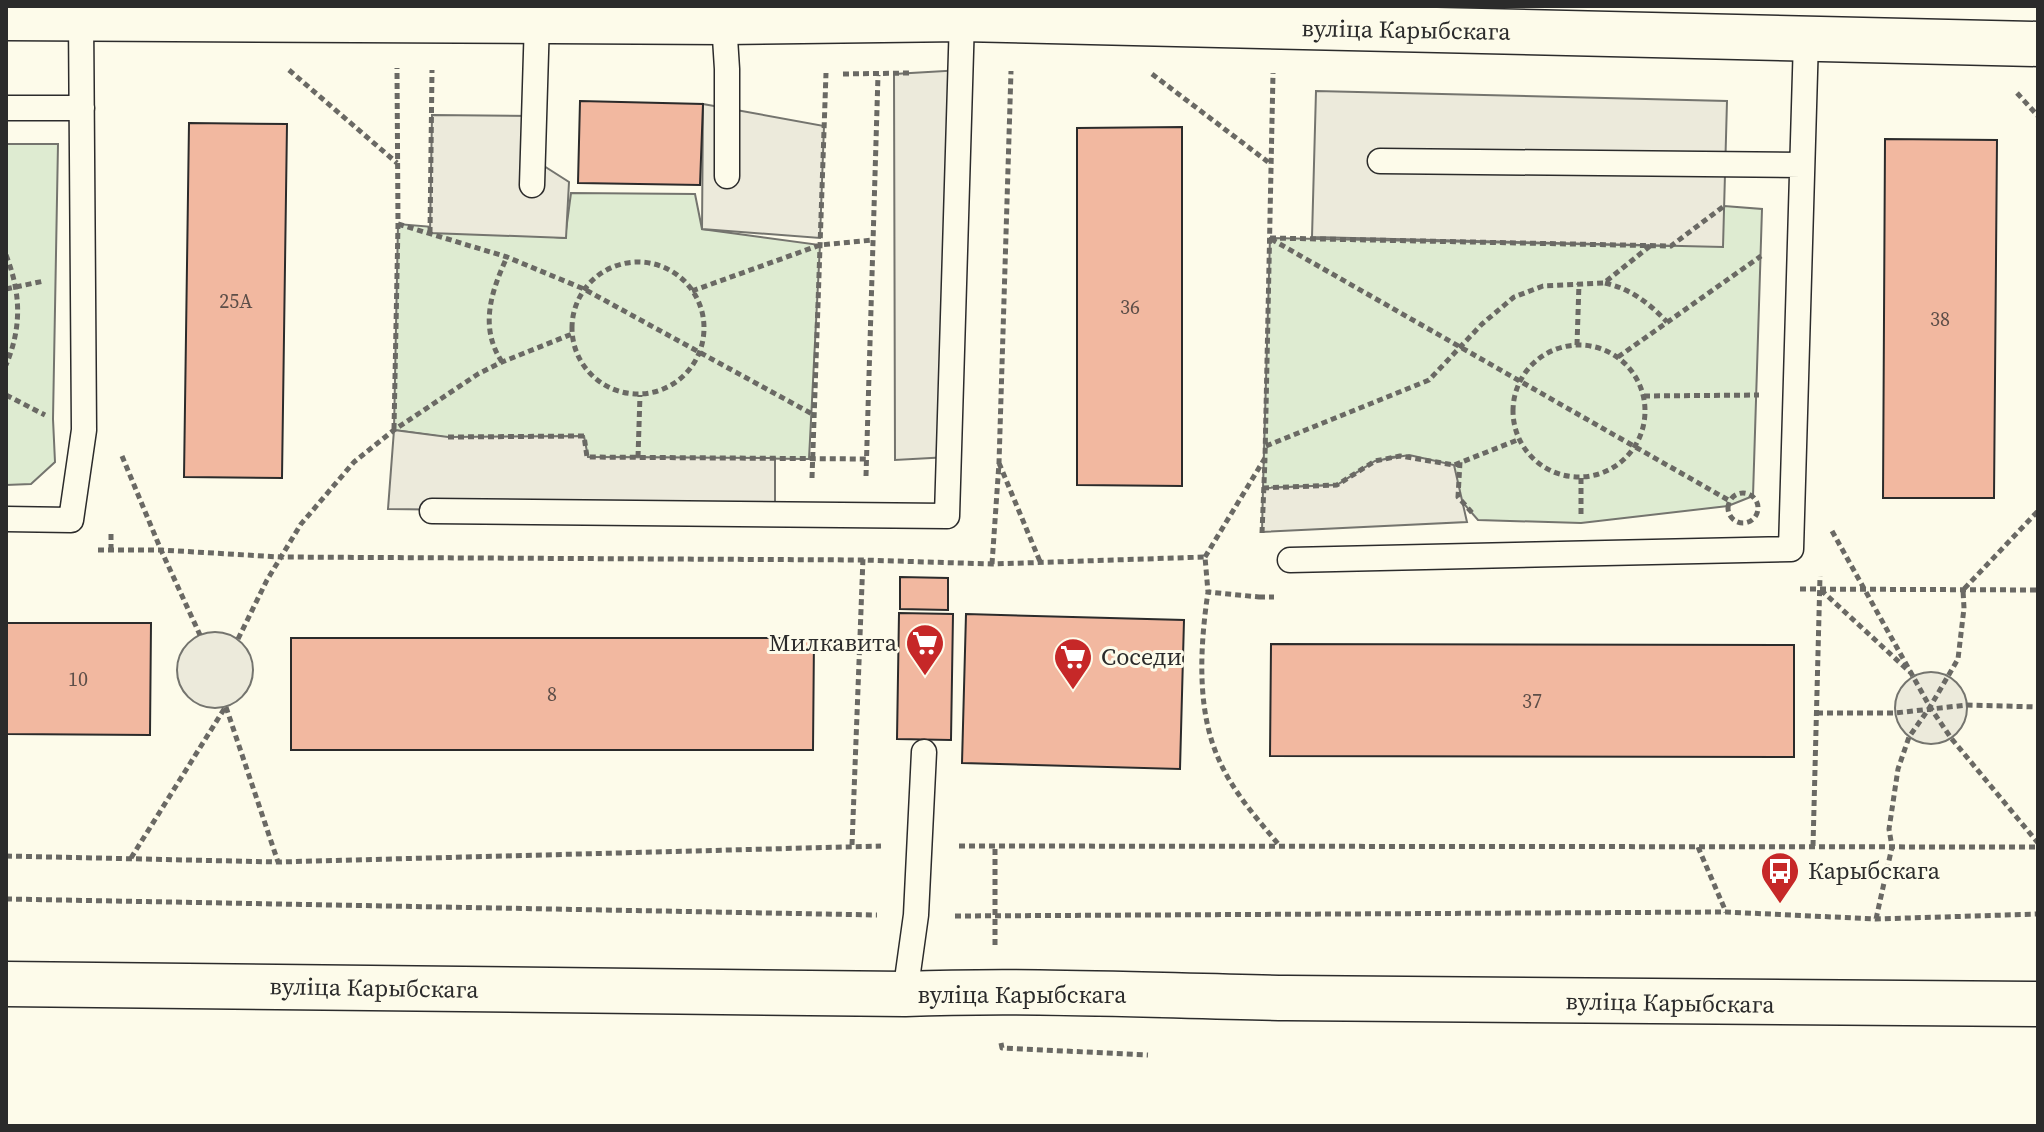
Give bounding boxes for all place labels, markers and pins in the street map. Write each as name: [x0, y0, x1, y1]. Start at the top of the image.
supermarket icon: Милкавита: [904, 622, 946, 677]
place label: Милкавита: [769, 626, 898, 659]
supermarket icon: Соседи: [1052, 636, 1094, 691]
place label: Соседи: [1101, 640, 1182, 673]
bus stop icon: Карыбскага: [1759, 850, 1801, 905]
place label: Карыбскага: [1808, 854, 1941, 887]

